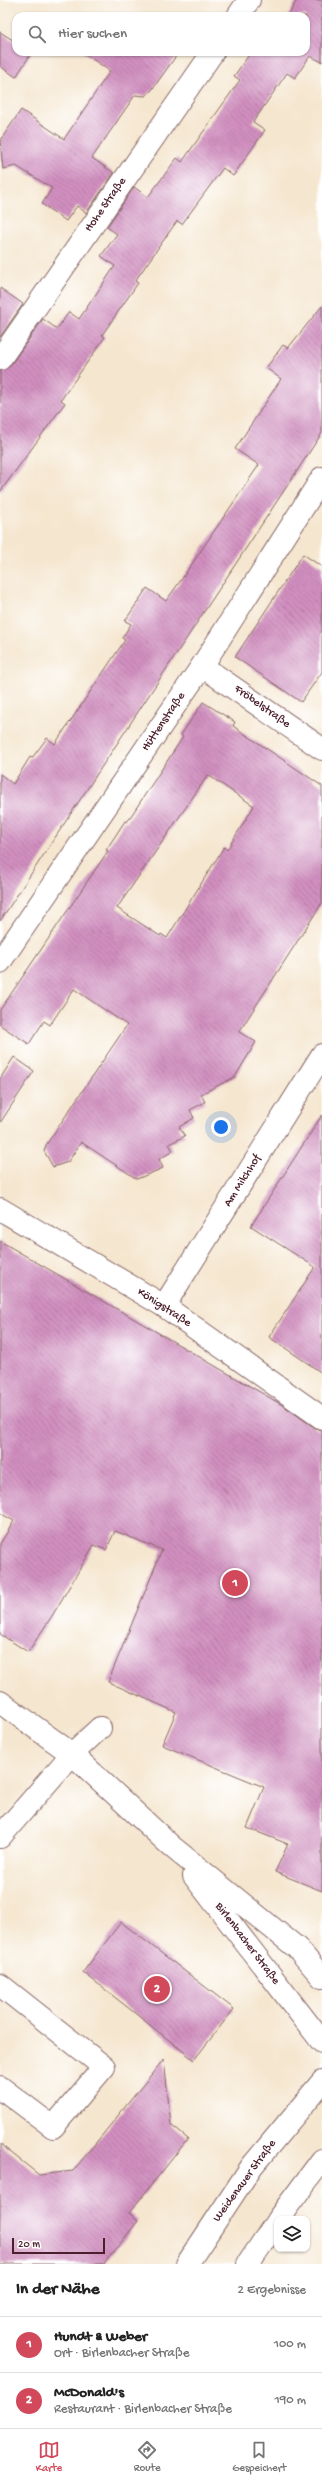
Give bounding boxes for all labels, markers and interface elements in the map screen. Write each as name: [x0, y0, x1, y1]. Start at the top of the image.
search box: [12, 12, 310, 56]
icon: search: [26, 23, 48, 45]
text: Hier suchen: [58, 25, 127, 43]
street label: Hohe Straße: [82, 174, 130, 235]
street label: Fröbelstraße: [230, 682, 294, 732]
street label: Hüttenstraße: [139, 689, 189, 754]
your location: [211, 1117, 231, 1137]
street label: Am Milchhof: [221, 1151, 265, 1210]
street label: Königstraße: [134, 1285, 194, 1331]
pin: 1: [222, 1568, 248, 1598]
street label: Birlenbacher Straße: [211, 1899, 283, 1988]
pin: 2: [144, 1974, 170, 2004]
street label: Weidenauer Straße: [210, 2136, 280, 2225]
map controls: [274, 2216, 310, 2252]
button: layers: [274, 2216, 310, 2252]
scale bar: [12, 2236, 105, 2255]
text: 20 m: [18, 2239, 40, 2251]
text: In der Nähe: [16, 2280, 99, 2300]
text: 2 Ergebnisse: [238, 2283, 306, 2298]
text: Hundt & Weber: [54, 2328, 147, 2346]
text: 1: [26, 2337, 32, 2352]
text: 100 m: [274, 2337, 306, 2352]
text: Ort · Birlenbacher Straße: [54, 2346, 189, 2361]
text: McDonald's: [54, 2384, 124, 2402]
text: 2: [26, 2393, 32, 2408]
text: 190 m: [275, 2393, 306, 2408]
text: Restaurant · Birlenbacher Straße: [54, 2402, 232, 2417]
tab: Karte: [36, 2439, 62, 2475]
tab: Route: [134, 2439, 161, 2475]
tab: Gespeichert: [232, 2439, 286, 2475]

